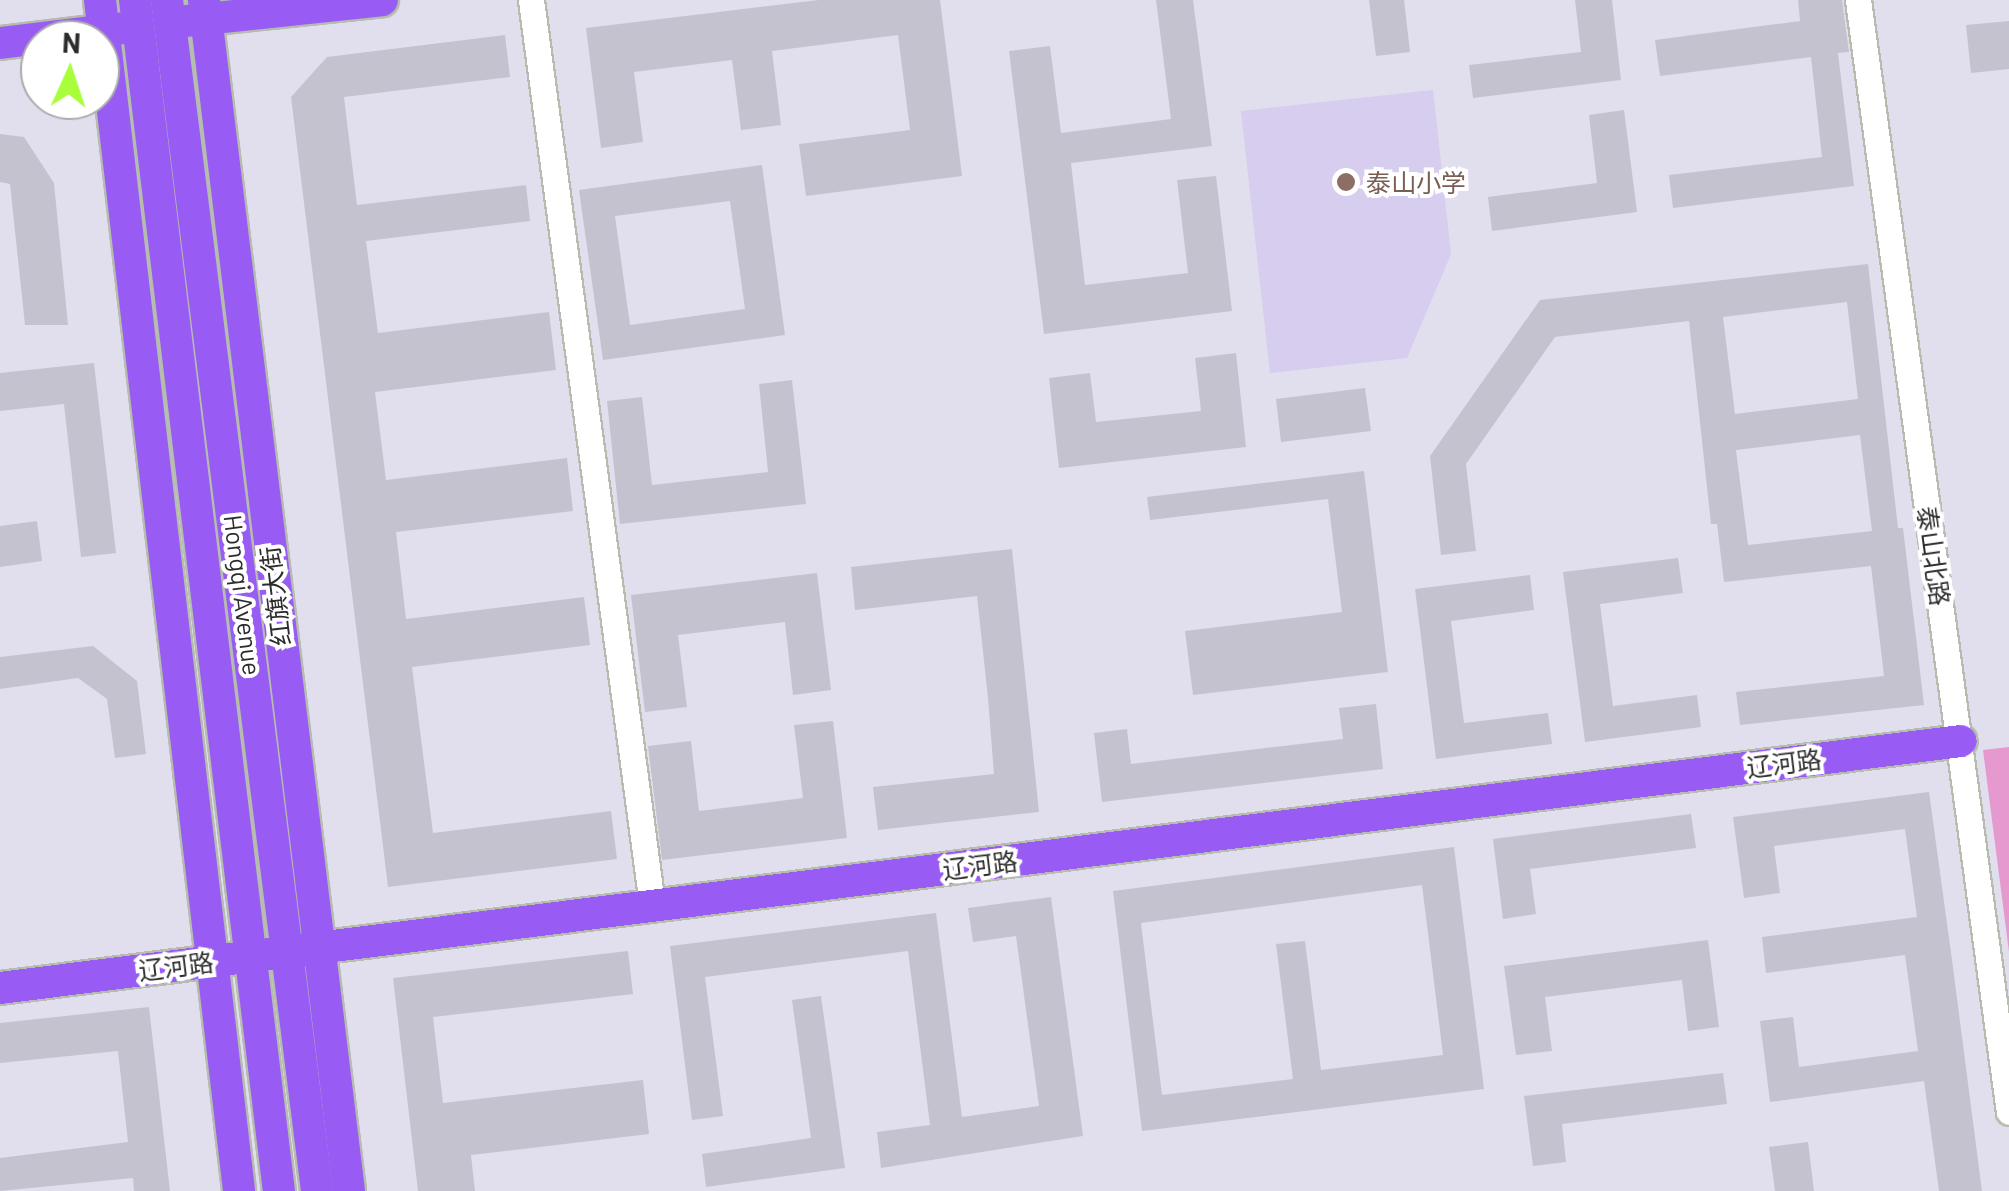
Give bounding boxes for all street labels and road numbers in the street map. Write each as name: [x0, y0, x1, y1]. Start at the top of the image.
street label: 泰山北路: [1912, 504, 1956, 608]
street label: Hongqi Avenue: [218, 513, 268, 677]
street label: 红旗大街: [254, 545, 296, 647]
street label: 辽河路: [1745, 744, 1823, 782]
street label: 辽河路: [941, 846, 1019, 884]
street label: 辽河路: [137, 947, 215, 985]

